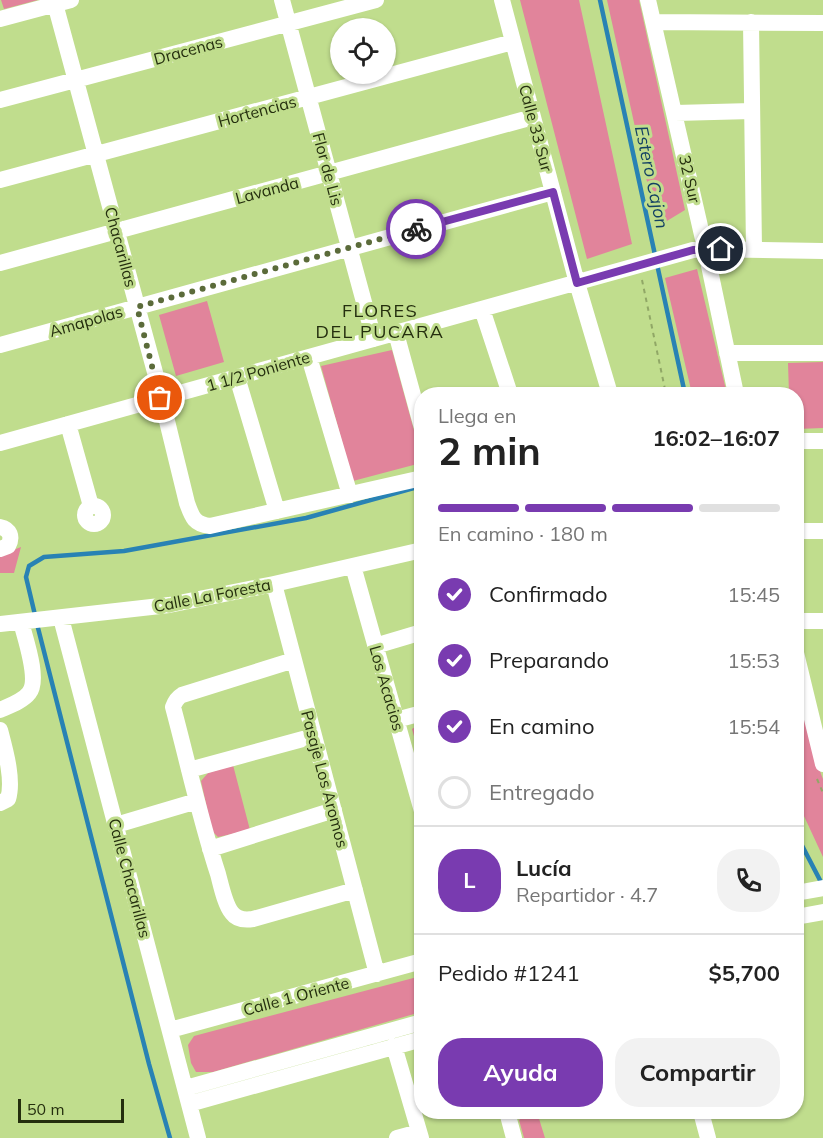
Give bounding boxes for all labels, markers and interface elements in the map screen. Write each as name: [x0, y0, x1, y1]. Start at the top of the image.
map controls: [330, 18, 396, 84]
button: locate: [330, 18, 396, 84]
street label: Dracenas: [151, 31, 225, 69]
street label: Calle 33 Sur: [515, 82, 557, 174]
street label: Hortencias: [216, 91, 299, 131]
water label: Estero Cajon: [630, 123, 674, 231]
street label: Flor de Lis: [309, 130, 347, 208]
street label: 32 Sur: [675, 153, 705, 205]
street label: Lavanda: [233, 172, 301, 208]
courier: [386, 199, 446, 259]
street label: Chacarillas: [101, 205, 141, 289]
icon: bike: [400, 213, 433, 246]
pin: [695, 223, 746, 274]
icon: home: [704, 232, 737, 265]
district label: FLORES DEL PUCARA: [315, 299, 445, 343]
street label: Amapolas: [47, 301, 125, 341]
street label: 1 1/2 Poniente: [204, 347, 312, 395]
pin: [134, 372, 185, 423]
icon: bag: [143, 381, 176, 414]
text: Llega en: [438, 403, 516, 428]
text: 16:02–16:07: [652, 424, 780, 452]
text: 2 min: [438, 426, 541, 475]
text: En camino · 180 m: [438, 521, 608, 546]
street label: Calle La Foresta: [152, 574, 272, 616]
icon: check: [438, 578, 471, 611]
text: Confirmado: [489, 580, 608, 608]
text: 15:45: [727, 582, 780, 607]
street label: Los Acacios: [365, 643, 409, 733]
icon: check: [438, 644, 471, 677]
text: Preparando: [489, 646, 609, 674]
text: 15:53: [727, 648, 780, 673]
street label: Pasaje Los Aromos: [297, 708, 353, 850]
icon: check: [438, 710, 471, 743]
text: En camino: [489, 712, 595, 740]
text: 15:54: [727, 714, 780, 739]
text: Entregado: [489, 778, 595, 806]
street label: Calle Chacarillas: [104, 816, 156, 940]
button: phone: [717, 849, 780, 912]
text: Lucía: [516, 854, 572, 882]
text: L: [463, 866, 476, 894]
text: Repartidor · 4.7: [516, 882, 658, 907]
text: Pedido #1241: [438, 959, 580, 987]
text: $5,700: [709, 959, 780, 987]
street label: Calle 1 Oriente: [241, 972, 351, 1020]
button: Ayuda: [438, 1038, 603, 1107]
button: Compartir: [615, 1038, 780, 1107]
scale bar: [18, 1096, 124, 1124]
text: 50 m: [27, 1099, 64, 1119]

